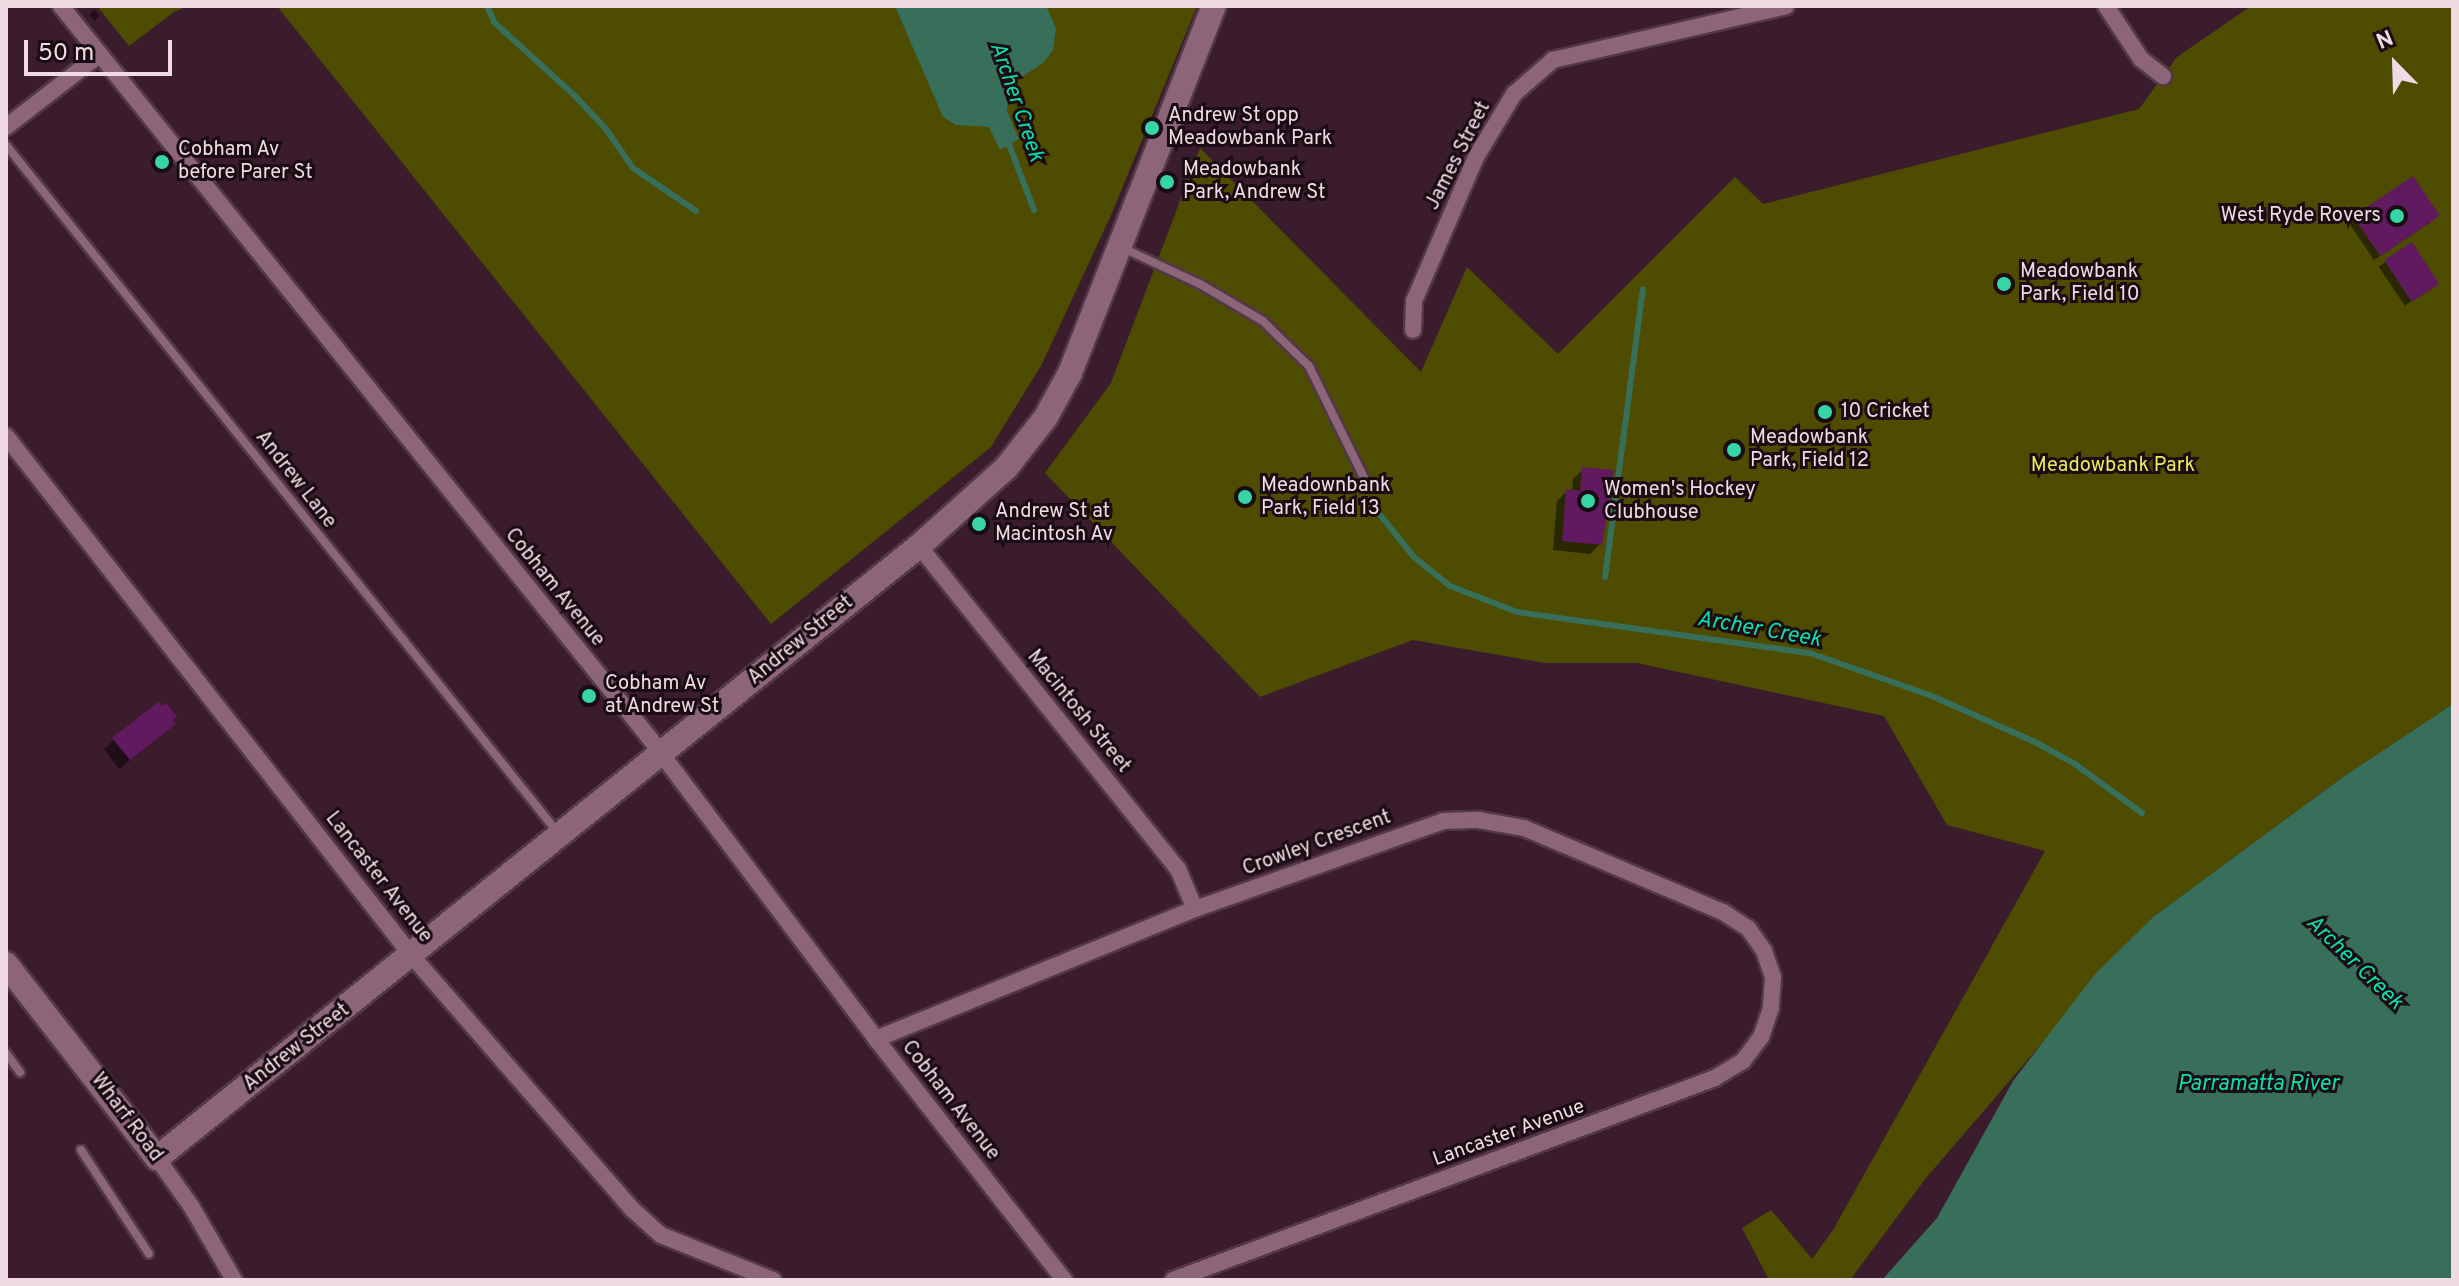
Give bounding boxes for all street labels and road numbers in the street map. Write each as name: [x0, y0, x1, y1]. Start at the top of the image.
street label: James Street: [1421, 98, 1497, 214]
street label: Andrew Lane: [249, 426, 341, 534]
street label: Cobham Avenue: [499, 524, 609, 652]
street label: Andrew Street: [744, 591, 858, 691]
street label: Macintosh Street: [1021, 646, 1135, 778]
street label: Crowley Crescent: [1240, 806, 1394, 882]
street label: Lancaster Avenue: [319, 807, 437, 949]
street label: Andrew Street: [239, 999, 355, 1097]
street label: Cobham Avenue: [896, 1036, 1004, 1166]
street label: Wharf Road: [85, 1069, 167, 1167]
street label: Lancaster Avenue: [1429, 1095, 1589, 1173]

